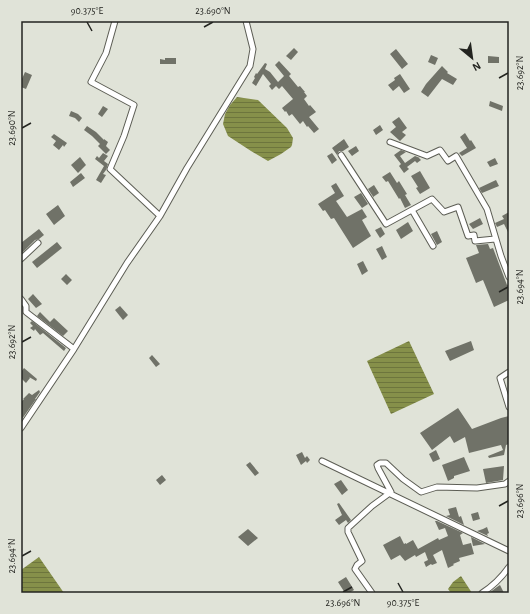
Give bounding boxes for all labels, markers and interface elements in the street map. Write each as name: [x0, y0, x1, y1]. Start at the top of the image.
text: 90.375°E: [71, 6, 103, 16]
text: 23.690°N: [195, 6, 231, 16]
north arrow: [452, 38, 492, 78]
text: 23.692°N: [515, 56, 525, 90]
text: N: [471, 60, 483, 73]
text: 23.690°N: [7, 110, 17, 146]
text: 23.694°N: [515, 270, 525, 304]
text: 23.692°N: [7, 325, 17, 359]
text: 23.696°N: [515, 484, 525, 518]
text: 23.694°N: [7, 539, 17, 573]
text: 23.696°N: [326, 598, 360, 608]
text: 90.375°E: [387, 598, 419, 608]

